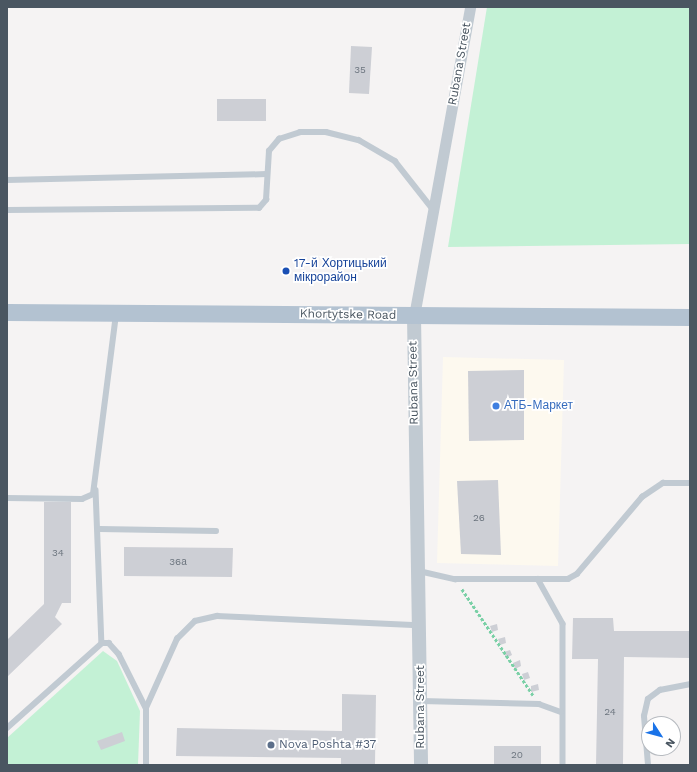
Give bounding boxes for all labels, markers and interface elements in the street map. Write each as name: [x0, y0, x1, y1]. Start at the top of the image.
street label: Rubana Street: [446, 21, 474, 107]
house number: 35: [354, 64, 366, 76]
place label: 17-й Хортицький мікрорайон: [294, 257, 387, 285]
marker: 17-й Хортицький мікрорайон: [281, 266, 291, 276]
street label: Khortytske Road: [300, 307, 396, 323]
street label: Rubana Street: [406, 341, 422, 425]
place label: АТБ-Маркет: [504, 399, 573, 413]
marker: АТБ-Маркет: [491, 401, 501, 411]
house number: 26: [473, 512, 485, 524]
house number: 34: [52, 547, 64, 559]
house number: 36а: [169, 556, 187, 568]
street label: Rubana Street: [414, 665, 428, 749]
house number: 24: [604, 706, 616, 718]
north arrow: [641, 716, 681, 756]
text: N: [663, 736, 678, 750]
place label: Nova Poshta #37: [279, 738, 377, 752]
marker: Nova Poshta #37: [266, 740, 276, 750]
house number: 20: [511, 749, 523, 761]

